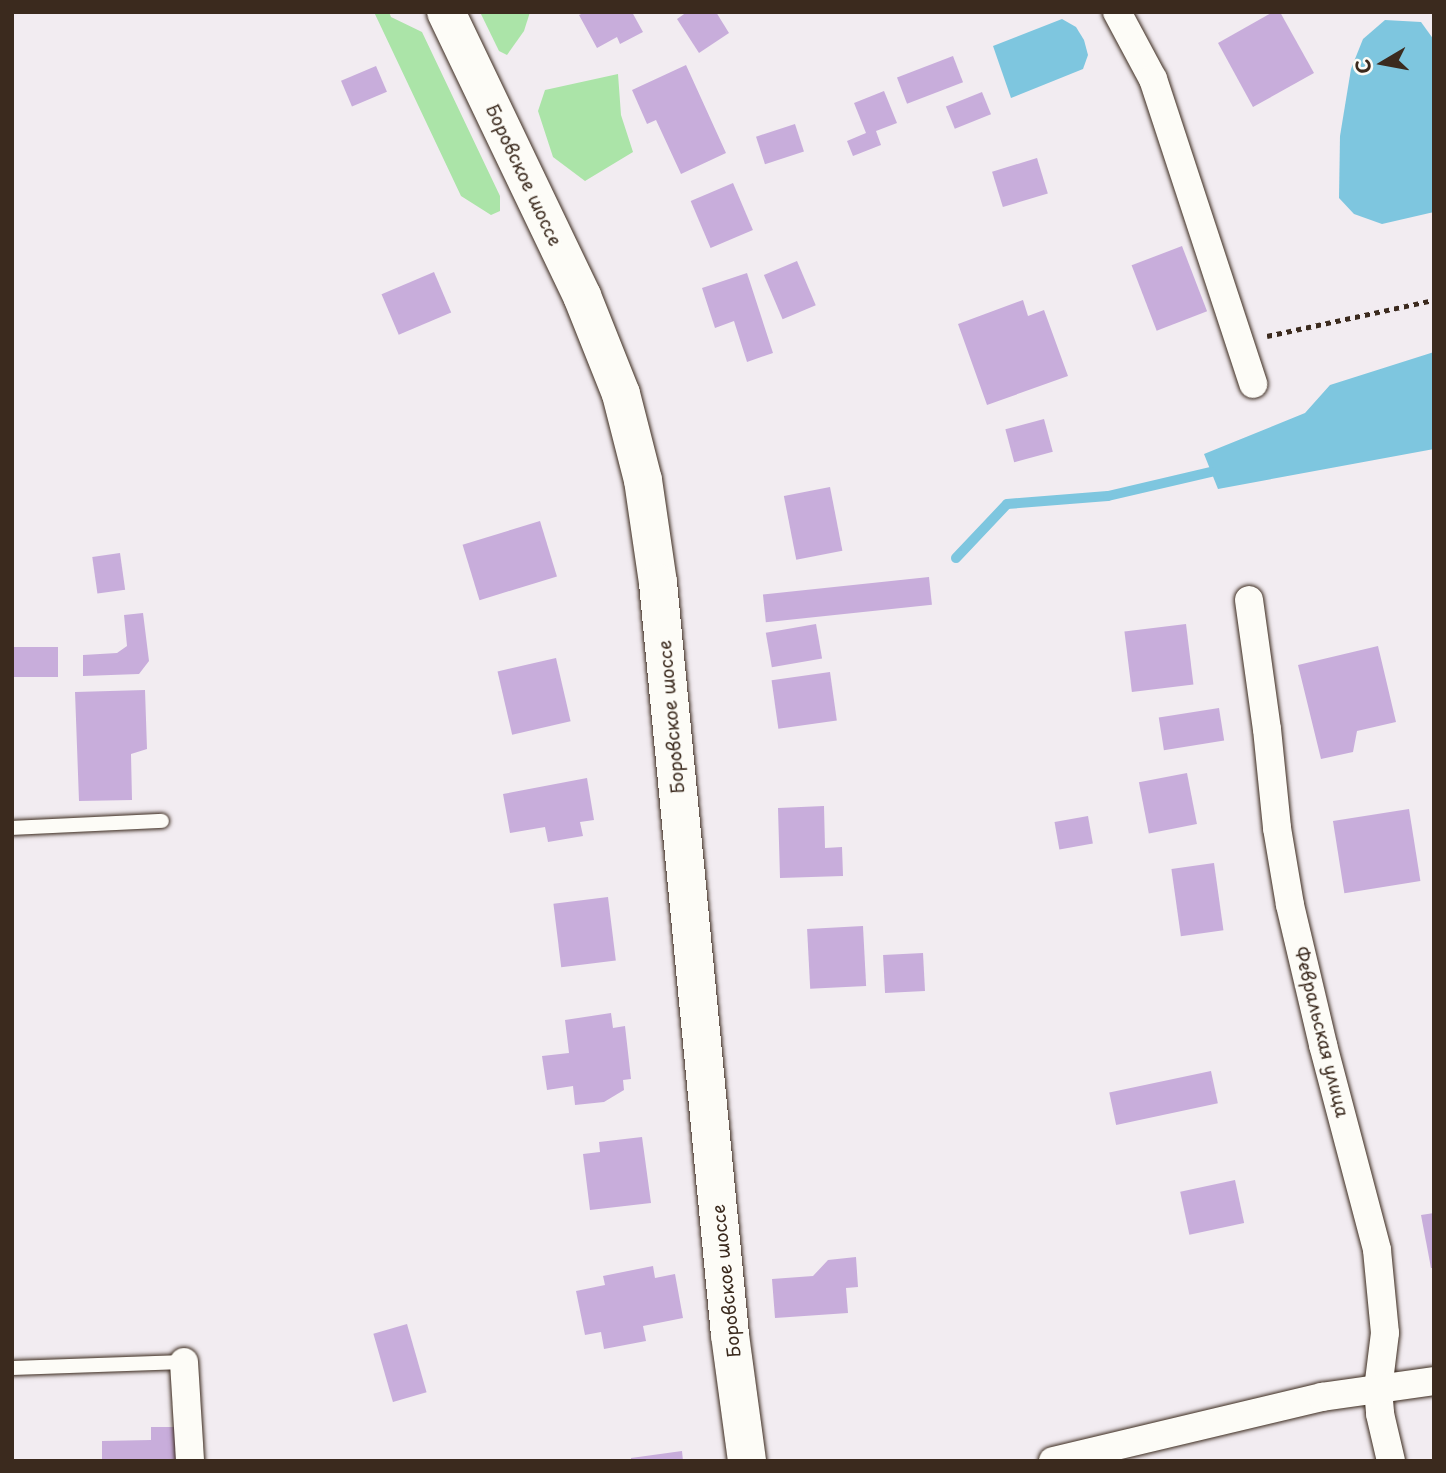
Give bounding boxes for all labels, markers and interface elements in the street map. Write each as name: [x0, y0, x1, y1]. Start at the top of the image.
north arrow: [1348, 28, 1418, 98]
text: С: [1347, 57, 1377, 76]
street label: Боровское шоссе: [482, 101, 566, 249]
street label: Боровское шоссе: [654, 640, 688, 794]
street label: Февральская улица: [1290, 944, 1354, 1120]
street label: Боровское шоссе: [707, 1203, 745, 1359]

